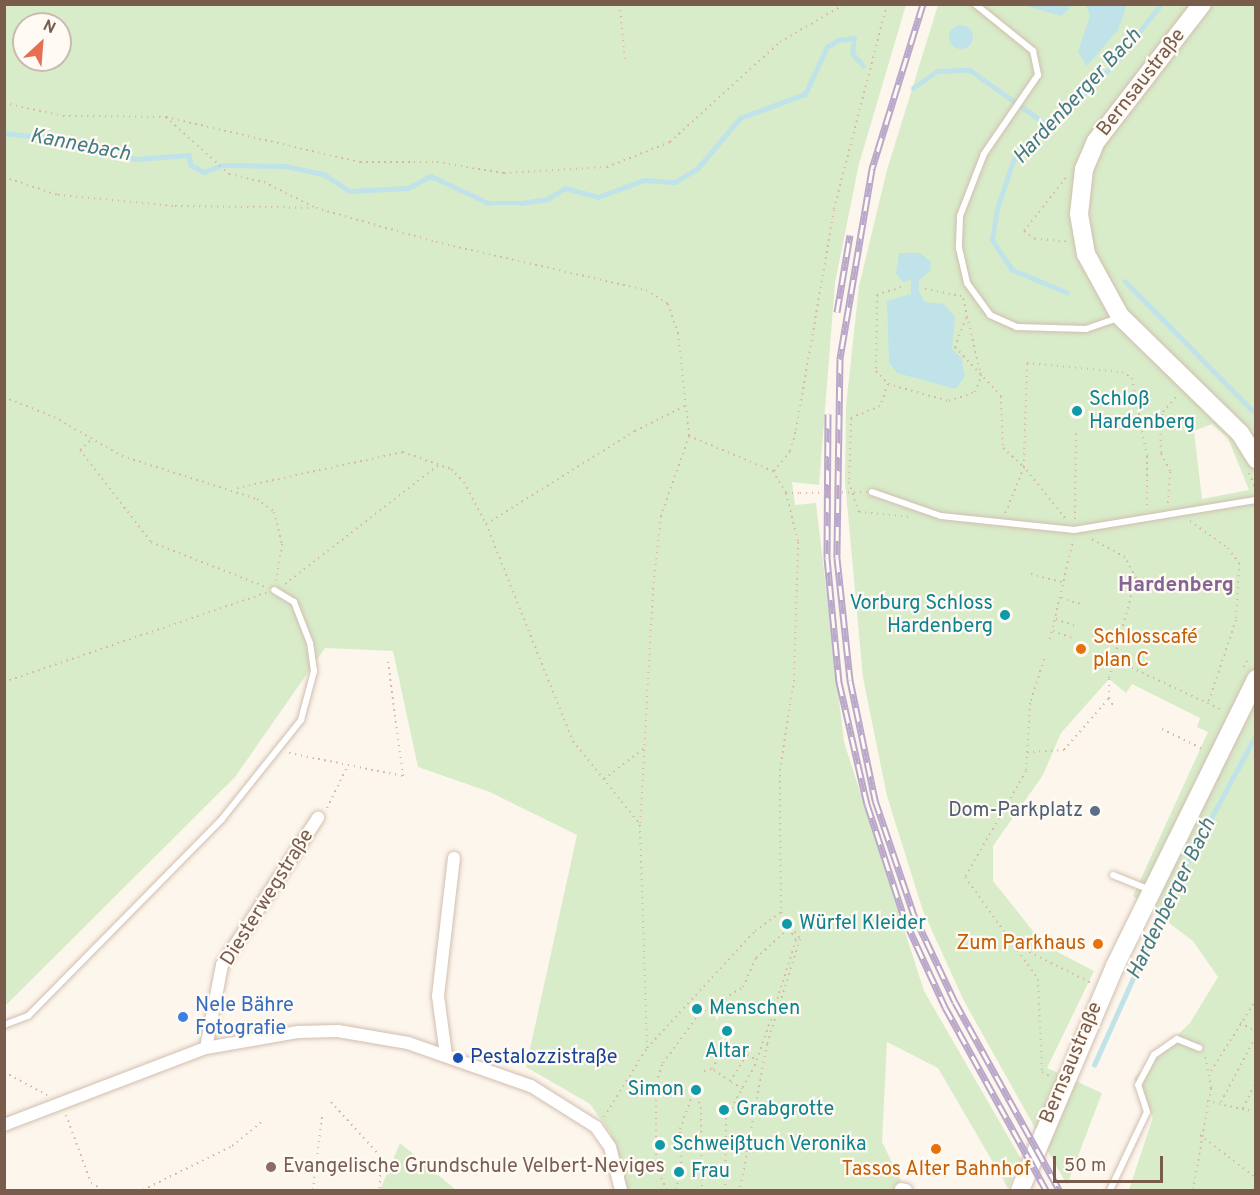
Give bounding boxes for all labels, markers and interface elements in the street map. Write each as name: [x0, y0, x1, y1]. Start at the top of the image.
north arrow: [12, 12, 72, 72]
text: N: [39, 16, 59, 39]
water label: Hardenberger Bach: [1009, 24, 1147, 170]
street label: Bernsaustraße: [1093, 24, 1191, 142]
water label: Kannebach: [28, 124, 132, 168]
place label: Schloß Hardenberg: [1089, 388, 1195, 435]
marker: Schloß Hardenberg: [1070, 404, 1084, 418]
district label: Hardenberg: [1118, 573, 1234, 599]
place label: Vorburg Schloss Hardenberg: [849, 592, 993, 639]
marker: Vorburg Schloss Hardenberg: [998, 608, 1012, 622]
place label: Schlosscafé plan C: [1093, 626, 1198, 673]
marker: Schlosscafé plan C: [1074, 642, 1088, 656]
place label: Dom-Parkplatz: [948, 799, 1083, 823]
marker: Dom-Parkplatz: [1088, 804, 1102, 818]
water label: Hardenberger Bach: [1122, 814, 1222, 984]
street label: Diesterwegstraße: [216, 825, 320, 971]
place label: Würfel Kleider: [799, 912, 926, 936]
marker: Würfel Kleider: [780, 917, 794, 931]
place label: Zum Parkhaus: [956, 932, 1086, 956]
marker: Zum Parkhaus: [1091, 937, 1105, 951]
place label: Nele Bähre Fotografie: [195, 994, 294, 1041]
place label: Menschen: [709, 997, 800, 1021]
street label: Bernsaustraße: [1036, 999, 1108, 1127]
marker: Menschen: [690, 1002, 704, 1016]
marker: Nele Bähre Fotografie: [176, 1010, 190, 1024]
marker: Altar: [720, 1024, 734, 1038]
place label: Altar: [705, 1040, 749, 1064]
place label: Pestalozzistraße: [470, 1046, 617, 1070]
marker: Pestalozzistraße: [451, 1051, 465, 1065]
place label: Simon: [627, 1078, 684, 1102]
marker: Simon: [689, 1083, 703, 1097]
place label: Grabgrotte: [736, 1098, 834, 1122]
marker: Grabgrotte: [717, 1103, 731, 1117]
place label: Schweißtuch Veronika: [672, 1133, 867, 1157]
marker: Schweißtuch Veronika: [653, 1138, 667, 1152]
marker: Tassos Alter Bahnhof: [929, 1142, 943, 1156]
scale bar: [1056, 1144, 1166, 1182]
place label: Evangelische Grundschule Velbert-Neviges: [283, 1155, 666, 1179]
text: 50 m: [1064, 1155, 1106, 1178]
place label: Tassos Alter Bahnhof: [841, 1158, 1031, 1182]
marker: Evangelische Grundschule Velbert-Neviges: [264, 1160, 278, 1174]
place label: Frau: [691, 1160, 730, 1184]
marker: Frau: [672, 1165, 686, 1179]

